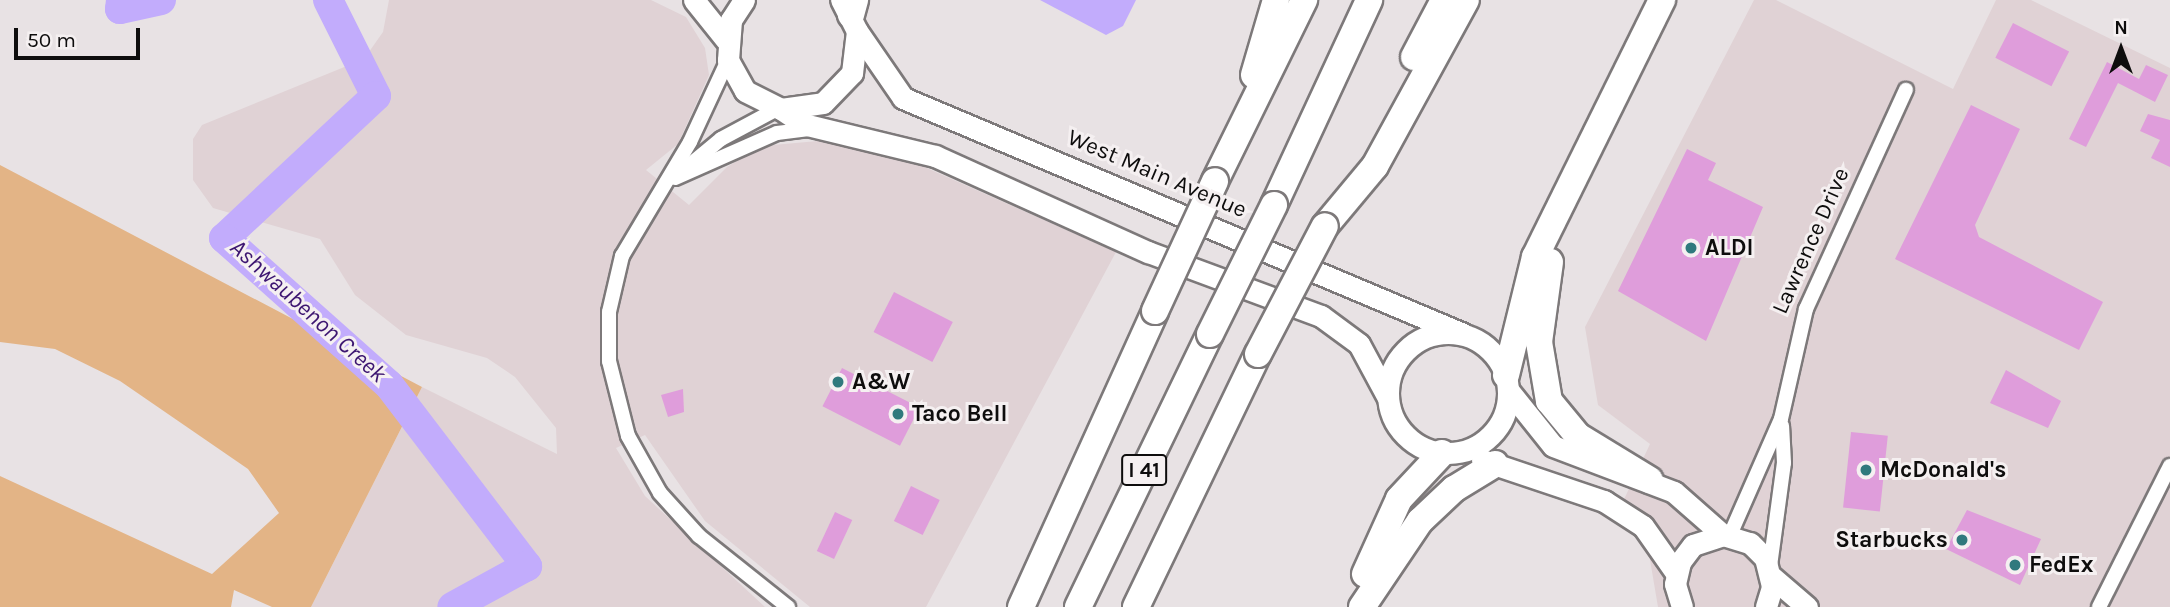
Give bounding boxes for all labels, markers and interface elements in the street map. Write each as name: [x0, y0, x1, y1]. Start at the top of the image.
scale bar: [18, 14, 144, 58]
north arrow: [2086, 14, 2156, 84]
text: N: [2114, 17, 2128, 39]
text: 50 m: [27, 28, 76, 52]
street label: West Main Avenue: [1063, 124, 1251, 224]
street label: Lawrence Drive: [1766, 164, 1856, 318]
water label: Ashwaubenon Creek: [224, 233, 392, 389]
place label: ALDI: [1705, 234, 1754, 262]
marker: ALDI: [1683, 240, 1699, 256]
place label: A&W: [852, 368, 910, 396]
marker: A&W: [830, 374, 846, 390]
place label: Taco Bell: [912, 400, 1008, 428]
marker: Taco Bell: [890, 406, 906, 422]
road number: I 41: [1120, 452, 1168, 488]
place label: McDonald's: [1880, 456, 2006, 484]
marker: McDonald's: [1858, 462, 1874, 478]
place label: Starbucks: [1835, 526, 1948, 554]
marker: Starbucks: [1954, 532, 1970, 548]
place label: FedEx: [2029, 551, 2093, 579]
marker: FedEx: [2007, 557, 2023, 573]

